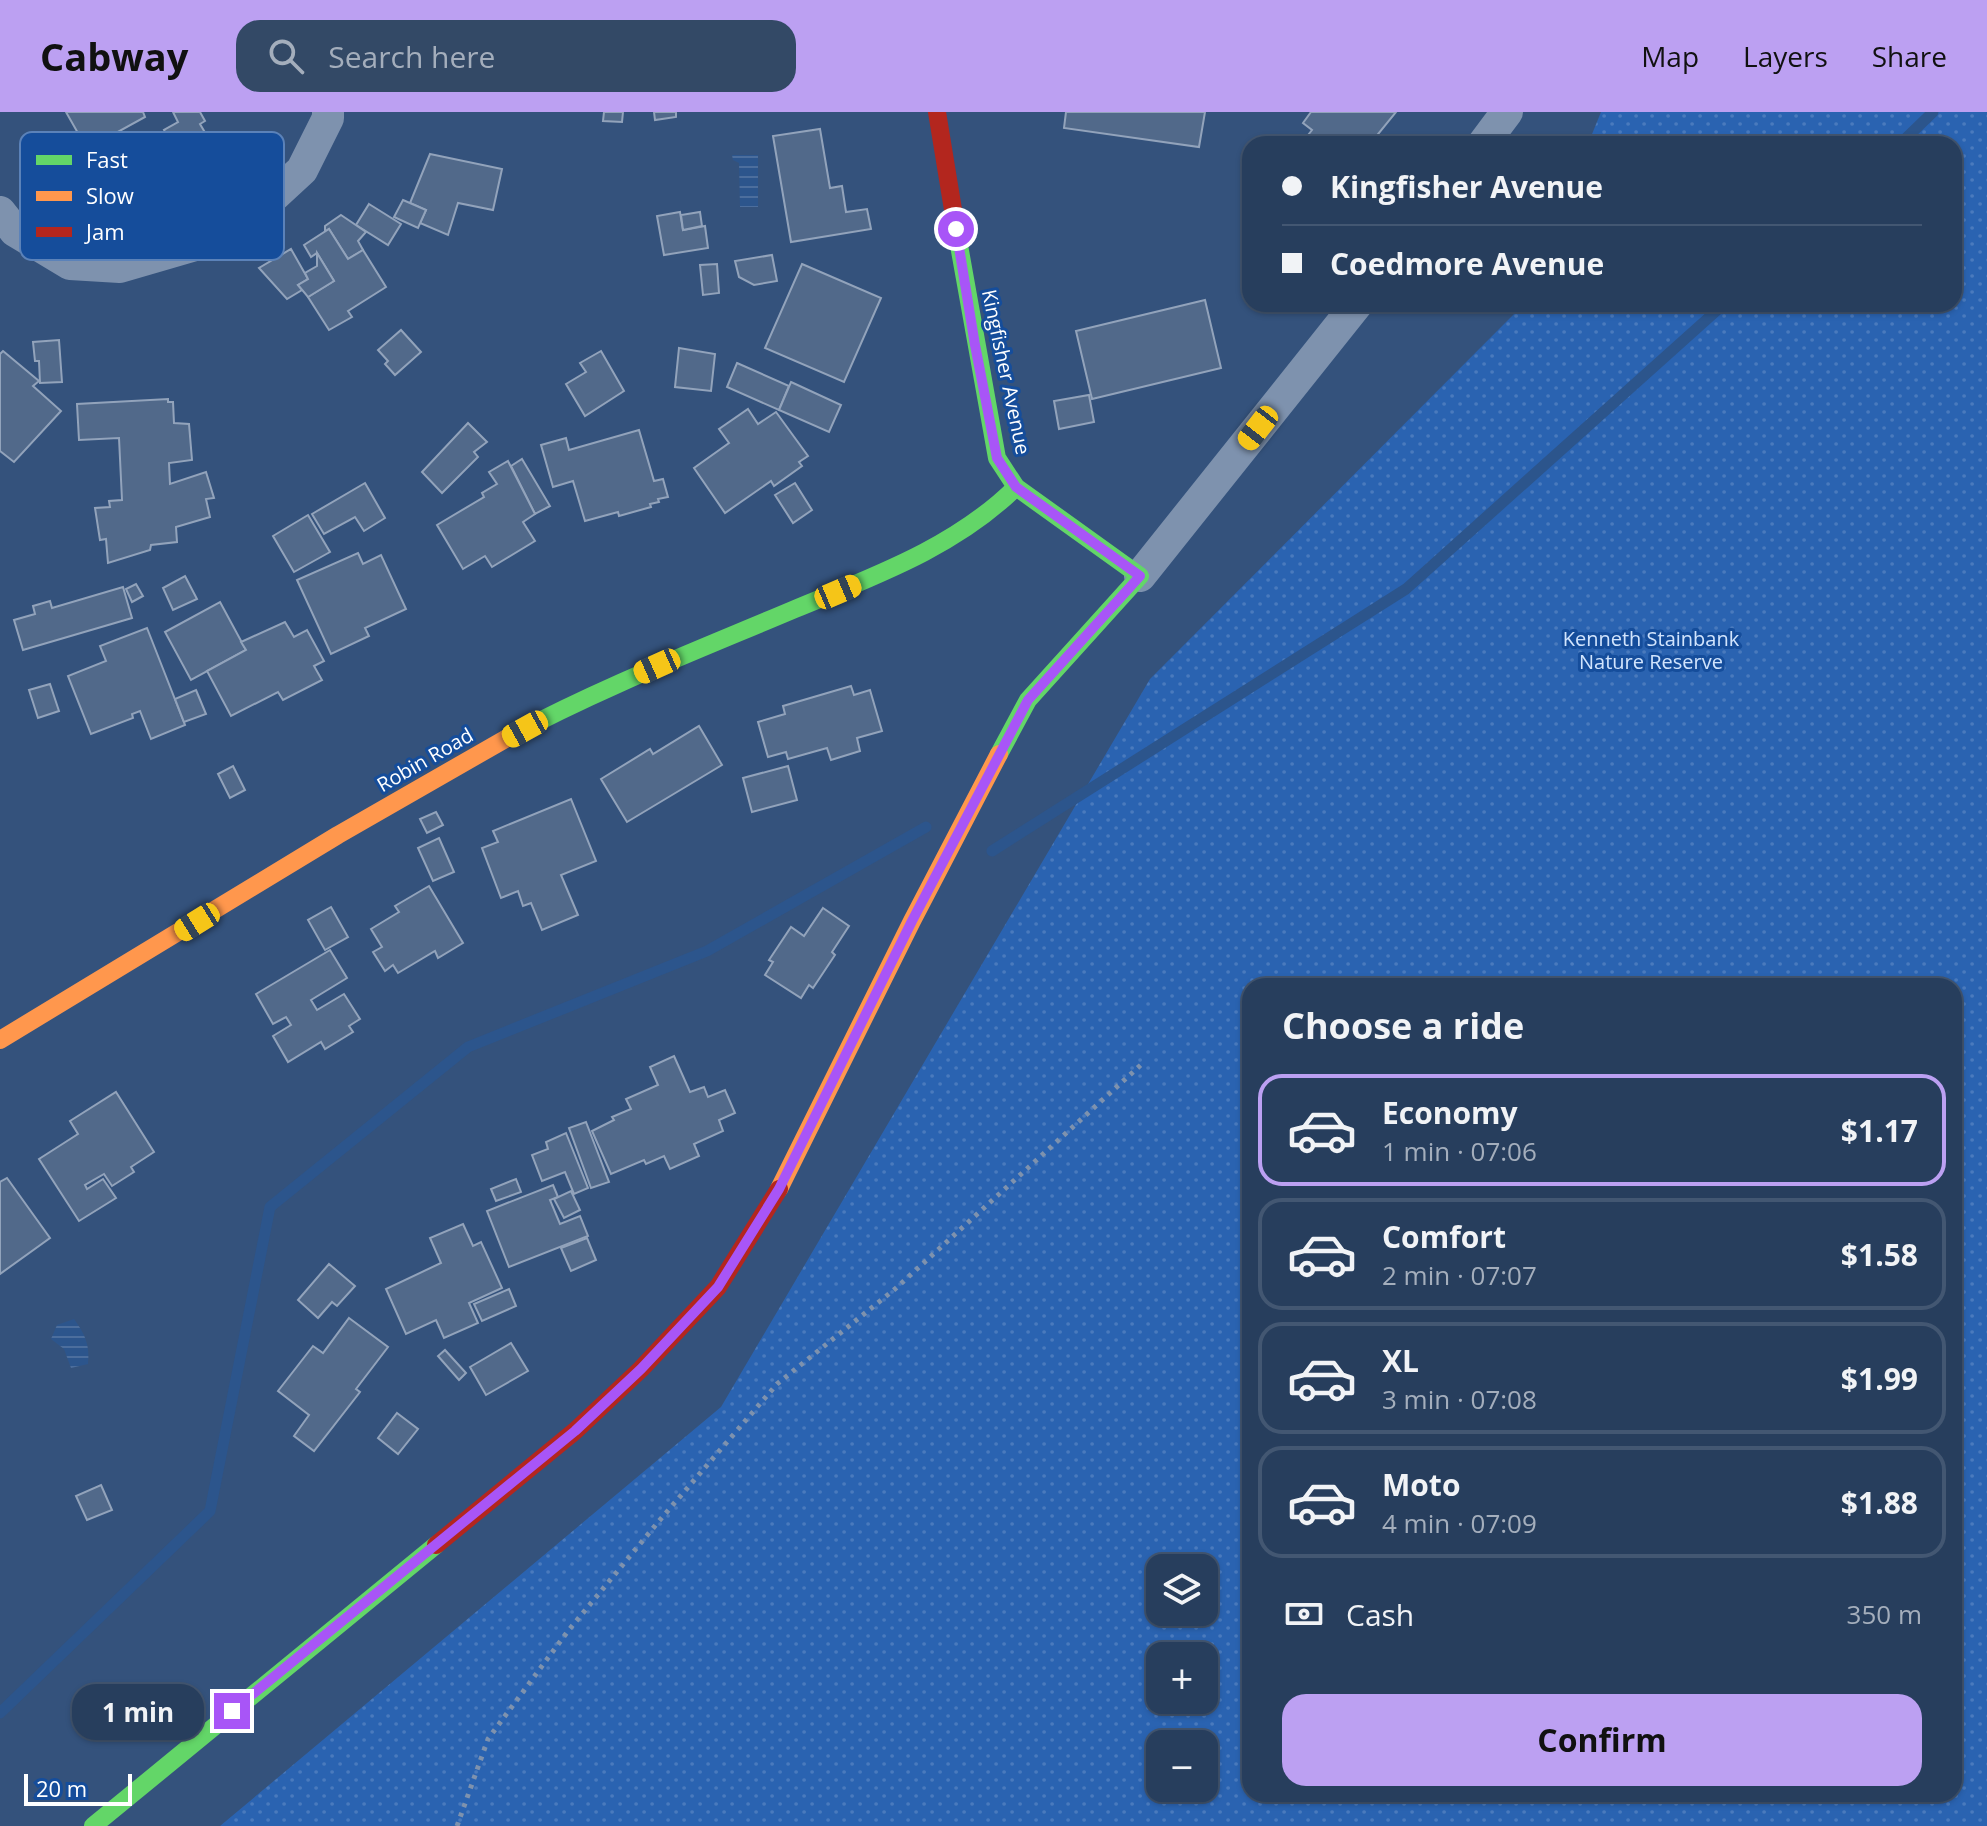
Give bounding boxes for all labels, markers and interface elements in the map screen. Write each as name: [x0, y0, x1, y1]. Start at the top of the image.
search box: [236, 20, 796, 92]
text: Cabway: [40, 30, 188, 82]
icon: search: [264, 34, 308, 78]
text: Search here: [328, 36, 495, 77]
text: Map: [1641, 37, 1699, 75]
text: Layers: [1743, 37, 1828, 75]
text: Share: [1872, 37, 1947, 75]
legend: [20, 132, 284, 260]
text: Fast: [86, 144, 128, 174]
text: Kingfisher Avenue: [1330, 166, 1603, 207]
text: Slow: [86, 180, 134, 210]
route start: [938, 211, 974, 247]
text: Jam: [84, 216, 125, 246]
text: Coedmore Avenue: [1330, 243, 1604, 284]
street label: Kingfisher Avenue: [976, 287, 1037, 457]
car: [1234, 402, 1282, 454]
car: [811, 572, 865, 612]
park label: Kenneth Stainbank Nature Reserve: [1563, 625, 1740, 675]
car: [630, 645, 684, 687]
car: [498, 707, 552, 751]
street label: Robin Road: [372, 721, 478, 798]
car: [170, 899, 224, 945]
text: Choose a ride: [1282, 1001, 1524, 1050]
text: Economy: [1382, 1092, 1518, 1133]
icon: car: [1286, 1094, 1358, 1166]
text: $1.17: [1841, 1110, 1918, 1151]
text: 1 min · 07:06: [1382, 1133, 1537, 1169]
text: Comfort: [1382, 1216, 1506, 1257]
icon: car: [1286, 1218, 1358, 1290]
text: $1.58: [1841, 1234, 1918, 1275]
text: 2 min · 07:07: [1382, 1257, 1537, 1293]
text: XL: [1382, 1340, 1419, 1381]
icon: car: [1286, 1342, 1358, 1414]
text: $1.99: [1841, 1358, 1918, 1399]
text: 3 min · 07:08: [1382, 1381, 1537, 1417]
text: Moto: [1382, 1464, 1460, 1505]
icon: car: [1286, 1466, 1358, 1538]
text: $1.88: [1841, 1482, 1918, 1523]
text: 4 min · 07:09: [1382, 1505, 1537, 1541]
map controls: [1146, 1554, 1218, 1802]
button: layers: [1146, 1554, 1218, 1626]
icon: cash: [1282, 1592, 1326, 1636]
text: Cash: [1346, 1594, 1414, 1635]
text: 350 m: [1847, 1596, 1922, 1632]
button: +: [1146, 1642, 1218, 1714]
callout: 1 min: [72, 1683, 204, 1739]
route end: [214, 1693, 250, 1729]
text: 1 min: [102, 1694, 174, 1730]
button: Confirm: [1282, 1694, 1922, 1786]
button: −: [1146, 1730, 1218, 1802]
scale bar: [24, 1770, 132, 1806]
text: 20 m: [36, 1773, 87, 1803]

